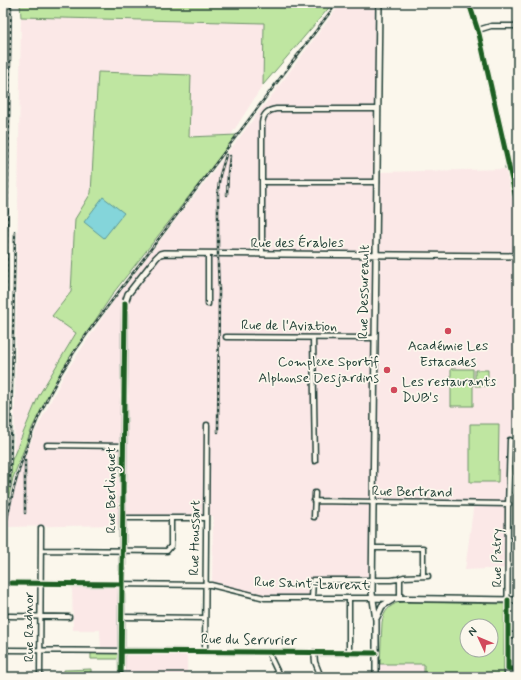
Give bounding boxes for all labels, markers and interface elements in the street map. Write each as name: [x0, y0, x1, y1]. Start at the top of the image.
street label: Rue des Érables: [250, 234, 344, 252]
street label: Rue Dessureault: [354, 245, 374, 339]
street label: Rue de l'Aviation: [241, 316, 337, 336]
marker: Académie Les Estacades: [443, 326, 453, 336]
place label: Académie Les Estacades: [408, 337, 488, 371]
place label: Complexe Sportif Alphonse Desjardins: [258, 353, 379, 387]
marker: Complexe Sportif Alphonse Desjardins: [382, 365, 392, 375]
place label: Les restaurants DUB's: [402, 373, 496, 407]
marker: Les restaurants DUB's: [389, 385, 399, 395]
street label: Rue Berlinguet: [102, 446, 122, 533]
street label: Rue Bertrand: [371, 482, 453, 502]
street label: Rue Houssart: [185, 500, 205, 576]
street label: Rue Patry: [488, 528, 506, 588]
street label: Rue Saint-Laurent: [254, 573, 371, 595]
street label: Rue Radnor: [20, 592, 38, 662]
north arrow: [459, 618, 499, 658]
text: N: [465, 624, 480, 639]
street label: Rue du Serrurier: [201, 630, 298, 650]

